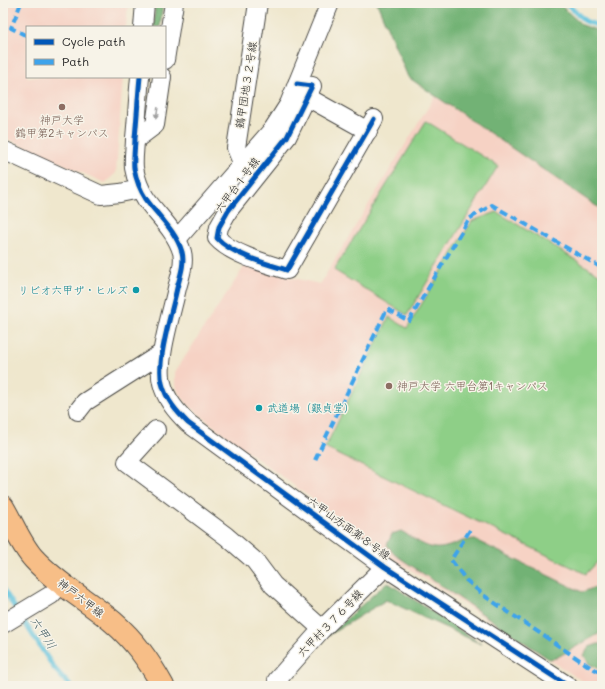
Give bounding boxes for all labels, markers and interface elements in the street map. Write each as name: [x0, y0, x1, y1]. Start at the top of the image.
legend: [26, 26, 166, 78]
text: Cycle path: [62, 33, 125, 49]
street label: 鶴甲団地３２号線: [231, 40, 260, 130]
text: Path: [62, 53, 89, 69]
marker: 神戸大学 鶴甲第2キャンパス: [57, 102, 67, 112]
one-way arrow: [154, 107, 160, 119]
place label: 神戸大学 鶴甲第2キャンパス: [15, 112, 109, 140]
street label: 六甲台１号線: [211, 154, 262, 216]
place label: リビオ六甲ザ・ヒルズ: [18, 282, 128, 297]
marker: リビオ六甲ザ・ヒルズ: [131, 285, 141, 295]
place label: 神戸大学 六甲台第1キャンパス: [397, 378, 548, 393]
marker: 神戸大学 六甲台第1キャンパス: [384, 381, 394, 391]
place label: 武道場（艱貞堂）: [267, 400, 355, 415]
marker: 武道場（艱貞堂）: [254, 403, 264, 413]
street label: 六甲山方面第８号線: [305, 492, 394, 563]
street label: 神戸六甲線: [55, 575, 108, 620]
street label: 六甲村３７６号線: [294, 586, 366, 660]
water label: 六甲川: [27, 613, 60, 652]

